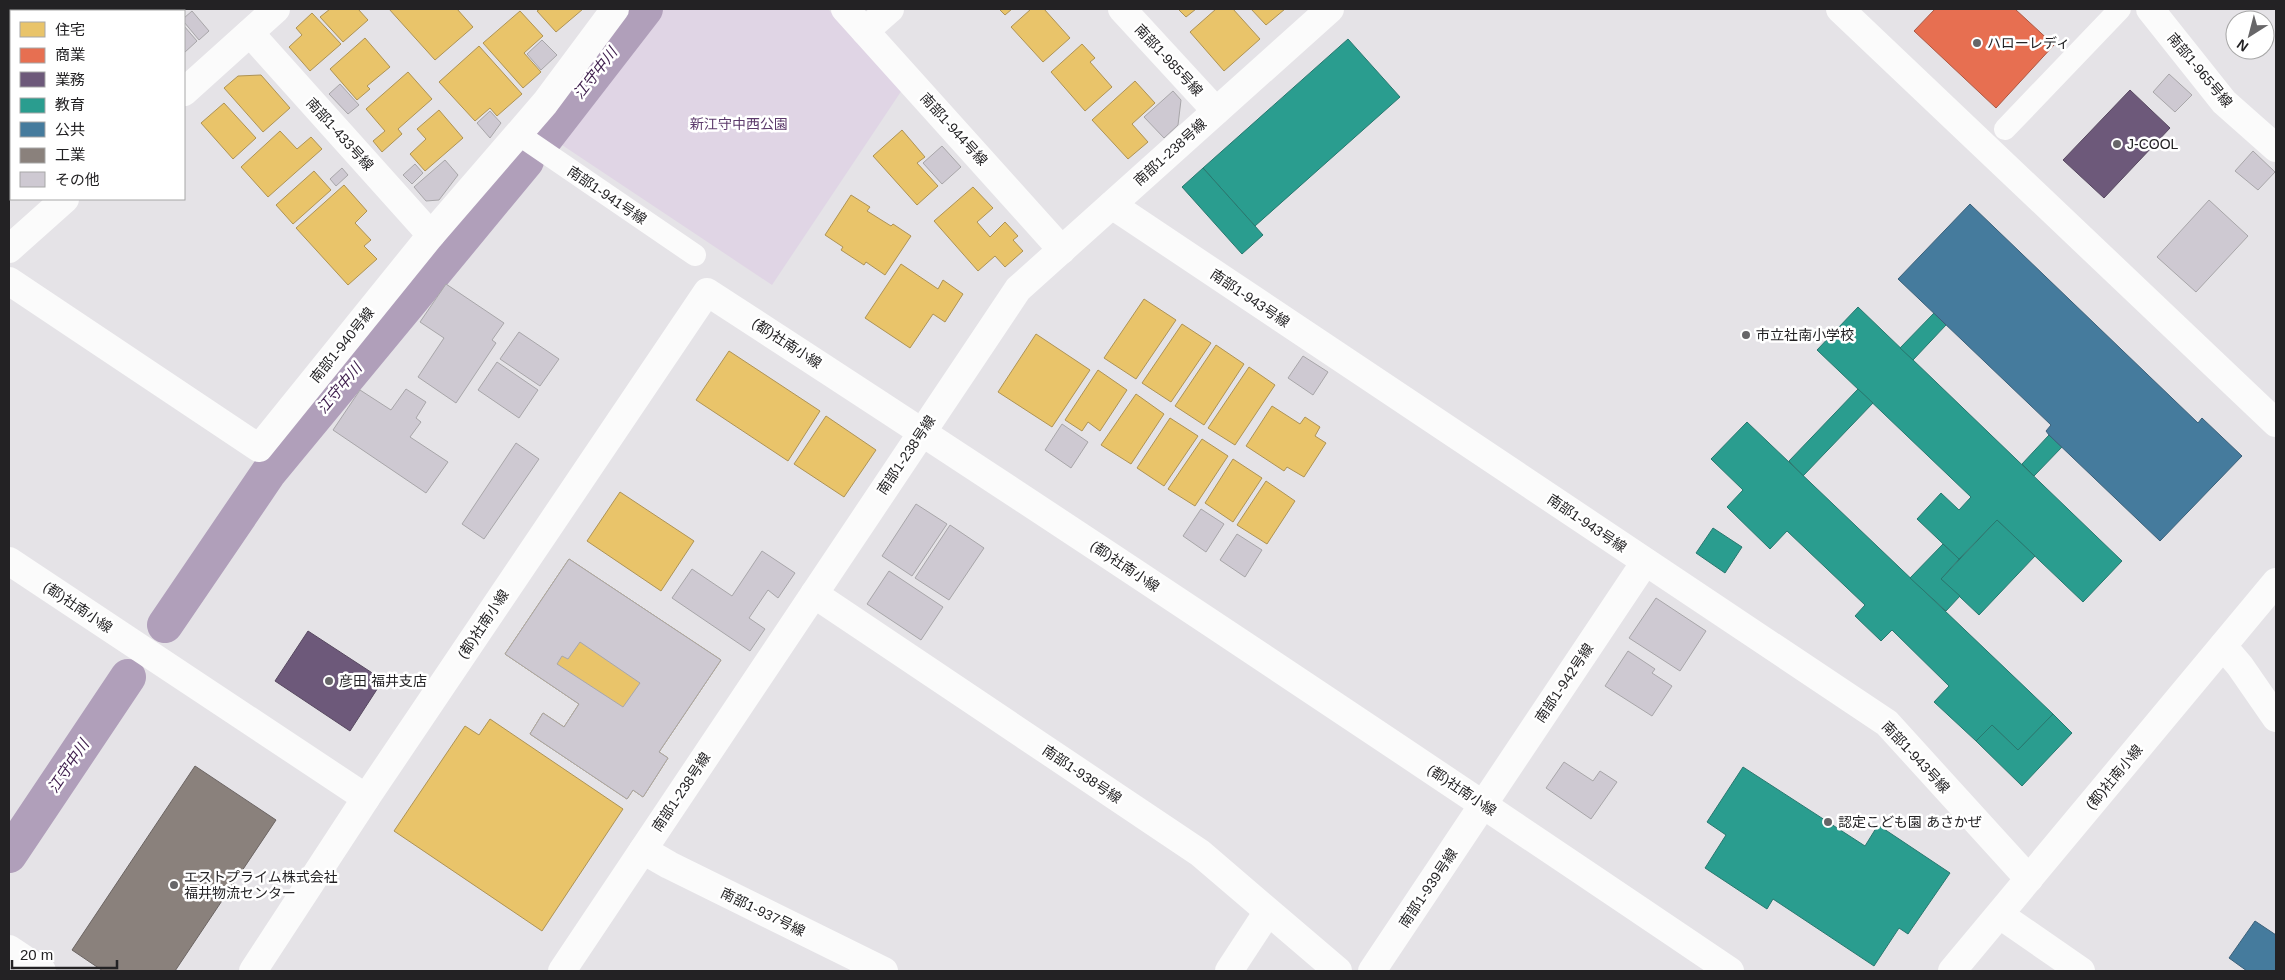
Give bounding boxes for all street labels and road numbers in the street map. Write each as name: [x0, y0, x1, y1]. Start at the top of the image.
street label: 南部1-985号線: [1132, 21, 1206, 99]
street label: 南部1-965号線: [2164, 30, 2236, 110]
street label: 南部1-944号線: [917, 90, 991, 168]
street label: 南部1-433号線: [303, 95, 377, 173]
street label: 南部1-238号線: [1131, 115, 1209, 189]
street label: 南部1-941号線: [564, 163, 650, 227]
street label: 南部1-943号線: [1207, 266, 1293, 330]
street label: 南部1-940号線: [307, 304, 377, 386]
street label: (都)社南小線: [749, 315, 825, 371]
street label: 南部1-238号線: [874, 412, 938, 498]
street label: 南部1-943号線: [1544, 491, 1630, 555]
street label: (都)社南小線: [1088, 537, 1162, 595]
street label: (都)社南小線: [41, 578, 115, 636]
street label: (都)社南小線: [454, 587, 512, 661]
street label: 南部1-942号線: [1532, 640, 1596, 726]
street label: 南部1-943号線: [1879, 718, 1953, 796]
street label: (都)社南小線: [2082, 741, 2146, 813]
street label: 南部1-938号線: [1039, 742, 1125, 806]
street label: 南部1-238号線: [649, 749, 713, 835]
street label: (都)社南小線: [1425, 761, 1499, 819]
street label: 南部1-939号線: [1396, 845, 1460, 931]
street label: 南部1-937号線: [718, 885, 808, 939]

